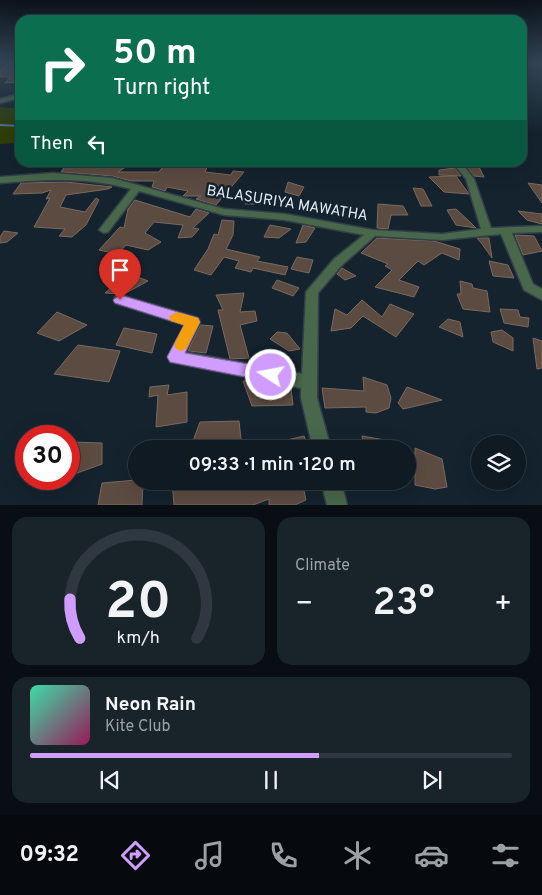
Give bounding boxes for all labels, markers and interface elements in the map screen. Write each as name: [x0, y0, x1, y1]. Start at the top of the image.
text: 50 m: [113, 32, 197, 76]
icon: right: [30, 35, 95, 100]
text: Turn right: [113, 75, 210, 102]
icon: left: [83, 130, 111, 158]
text: Then: [30, 132, 73, 156]
street label: BALASURIYA MAWATHA: [205, 182, 369, 226]
pin: [99, 249, 141, 300]
icon: arrive: [106, 256, 134, 284]
position arrow: [244, 348, 296, 400]
speed limit sign: 30: [15, 425, 80, 490]
map controls: [471, 435, 526, 490]
button: layers: [471, 435, 526, 490]
text: 09:33 · 1 min · 120 m: [188, 453, 356, 477]
text: Climate: [295, 556, 350, 576]
text: 20: [106, 571, 172, 637]
text: 23°: [373, 580, 434, 629]
text: −: [295, 587, 313, 623]
text: +: [494, 587, 512, 623]
text: km/h: [117, 627, 160, 650]
text: Neon Rain: [105, 693, 196, 717]
text: Kite Club: [105, 717, 170, 737]
icon: previous: [96, 766, 124, 794]
icon: pause: [257, 766, 285, 794]
icon: next: [418, 766, 446, 794]
icon: directions: [118, 838, 153, 873]
icon: music: [192, 838, 227, 873]
icon: phone: [266, 838, 301, 873]
icon: climate: [340, 838, 375, 873]
icon: car: [414, 838, 449, 873]
icon: filters: [488, 838, 523, 873]
text: 09:32: [19, 842, 79, 869]

